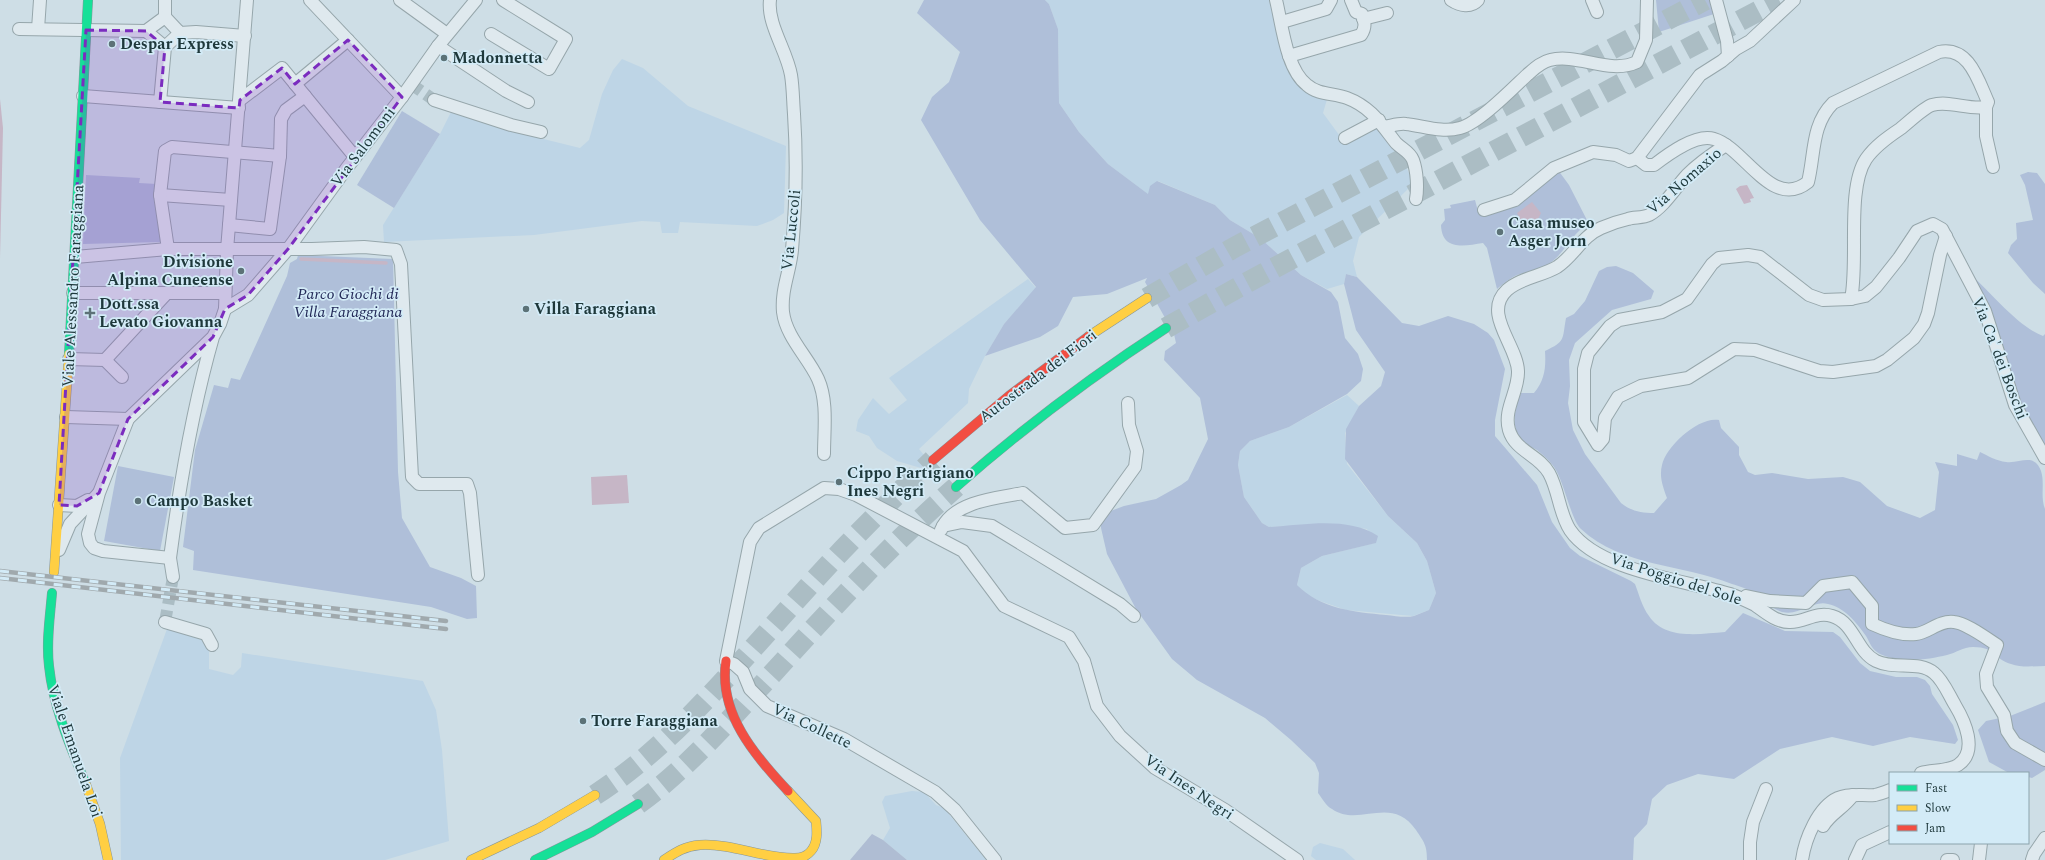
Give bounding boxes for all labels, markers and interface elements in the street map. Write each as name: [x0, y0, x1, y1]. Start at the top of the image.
place label: Despar Express: [120, 32, 234, 56]
marker: Despar Express: [107, 39, 117, 49]
place label: Madonnetta: [452, 46, 543, 70]
marker: Madonnetta: [439, 53, 449, 63]
street label: Via Salomoni: [325, 102, 401, 192]
street label: Via Nomaxio: [1641, 141, 1727, 221]
street label: Viale Alessandro Faraggiana: [56, 184, 90, 388]
street label: Via Luccoli: [775, 188, 807, 272]
place label: Casa museo Asger Jorn: [1508, 211, 1595, 253]
marker: Casa museo Asger Jorn: [1495, 227, 1505, 237]
place label: Divisione Alpina Cuneense: [107, 250, 233, 292]
marker: Divisione Alpina Cuneense: [236, 266, 246, 276]
park label: Parco Giochi di Villa Faraggiana: [294, 282, 402, 324]
place label: Dott.ssa Levato Giovanna: [99, 292, 223, 334]
street label: Via Ca' dei Boschi: [1966, 293, 2034, 423]
place label: Villa Faraggiana: [534, 297, 657, 321]
marker: Villa Faraggiana: [521, 304, 531, 314]
marker: Dott.ssa Levato Giovanna: [84, 307, 96, 319]
street label: Autostrada dei Fiori: [974, 323, 1102, 429]
place label: Cippo Partigiano Ines Negri: [847, 461, 974, 503]
marker: Cippo Partigiano Ines Negri: [834, 477, 844, 487]
place label: Campo Basket: [146, 489, 253, 513]
marker: Campo Basket: [133, 496, 143, 506]
street label: Via Poggio del Sole: [1607, 546, 1745, 612]
street label: Viale Emanuela Loi: [41, 681, 109, 821]
street label: Via Collette: [768, 697, 856, 755]
place label: Torre Faraggiana: [591, 709, 718, 733]
marker: Torre Faraggiana: [578, 716, 588, 726]
street label: Via Ines Negri: [1139, 748, 1239, 826]
legend: [1889, 772, 2029, 844]
text: Fast: [1925, 779, 1947, 798]
text: Slow: [1925, 799, 1951, 818]
text: Jam: [1925, 819, 1946, 838]

